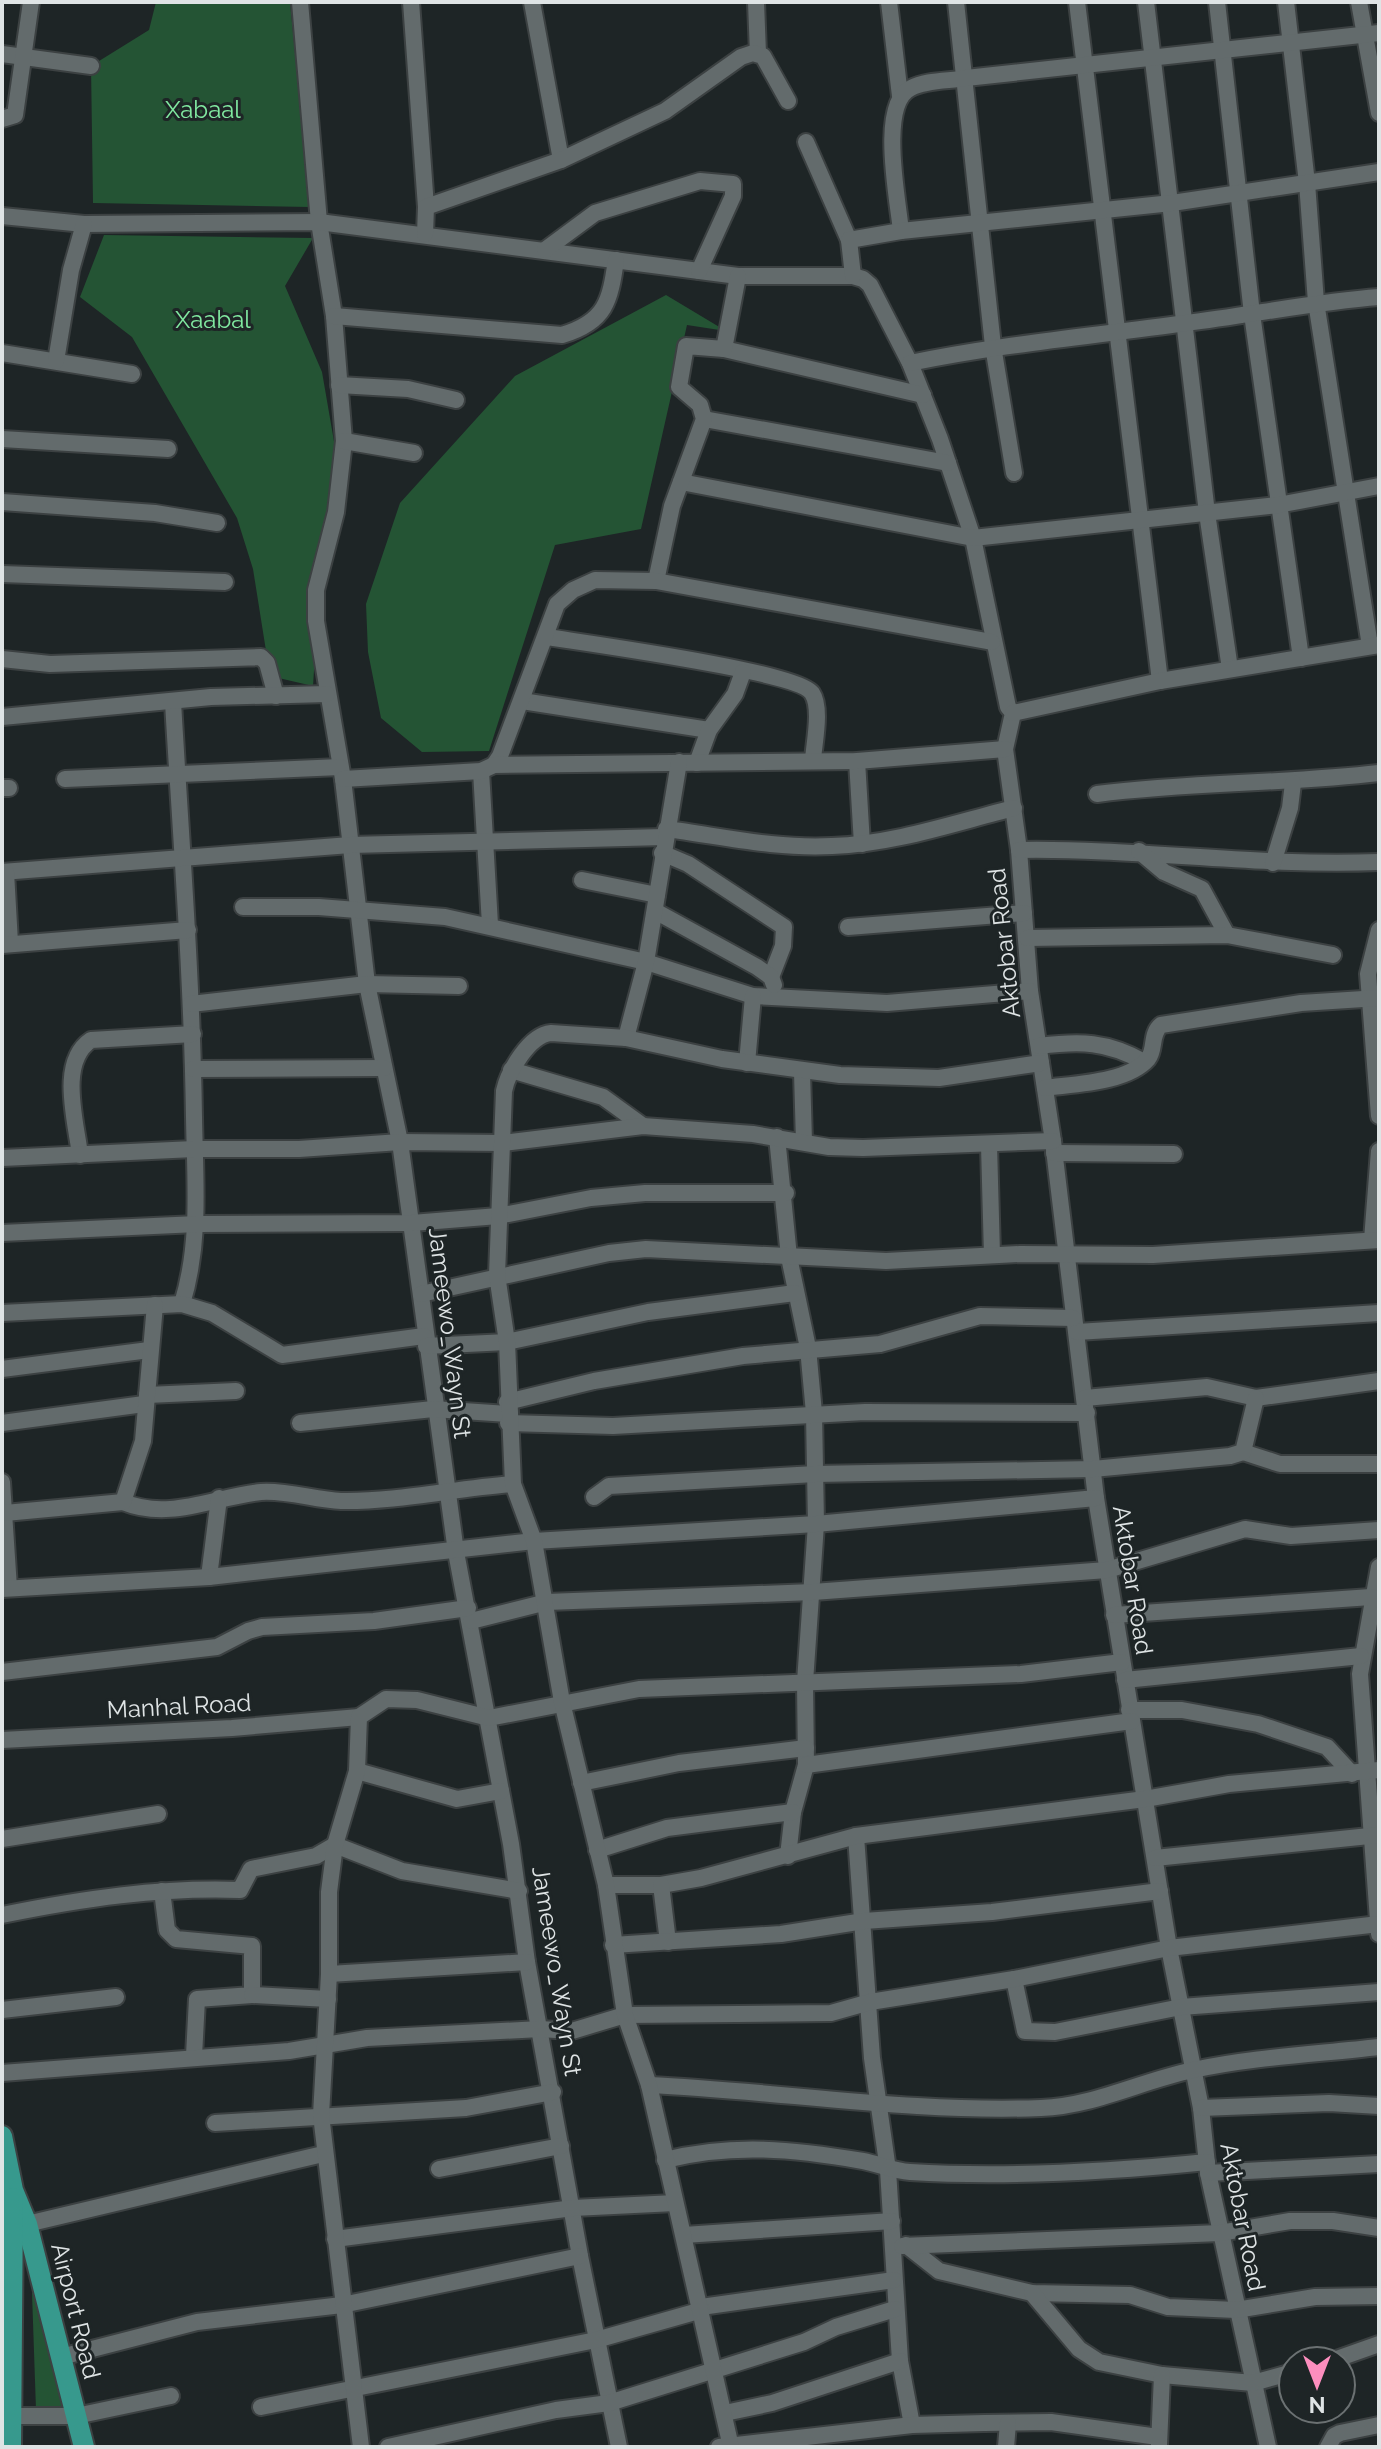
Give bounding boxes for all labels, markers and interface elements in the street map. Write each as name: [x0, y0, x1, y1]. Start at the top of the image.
park label: Xabaal: [165, 95, 241, 124]
park label: Xaabal: [175, 305, 251, 334]
street label: Aktobar Road: [982, 867, 1026, 1019]
street label: Jameewo_Wayn St: [423, 1226, 477, 1440]
street label: Aktobar Road: [1107, 1503, 1159, 1657]
street label: Manhal Road: [106, 1688, 252, 1724]
street label: Jameewo_Wayn St: [526, 1864, 588, 2078]
street label: Aktobar Road: [1214, 2140, 1272, 2294]
street label: Airport Road: [45, 2240, 107, 2382]
north arrow: [1277, 2345, 1357, 2425]
text: N: [1309, 2392, 1325, 2418]

